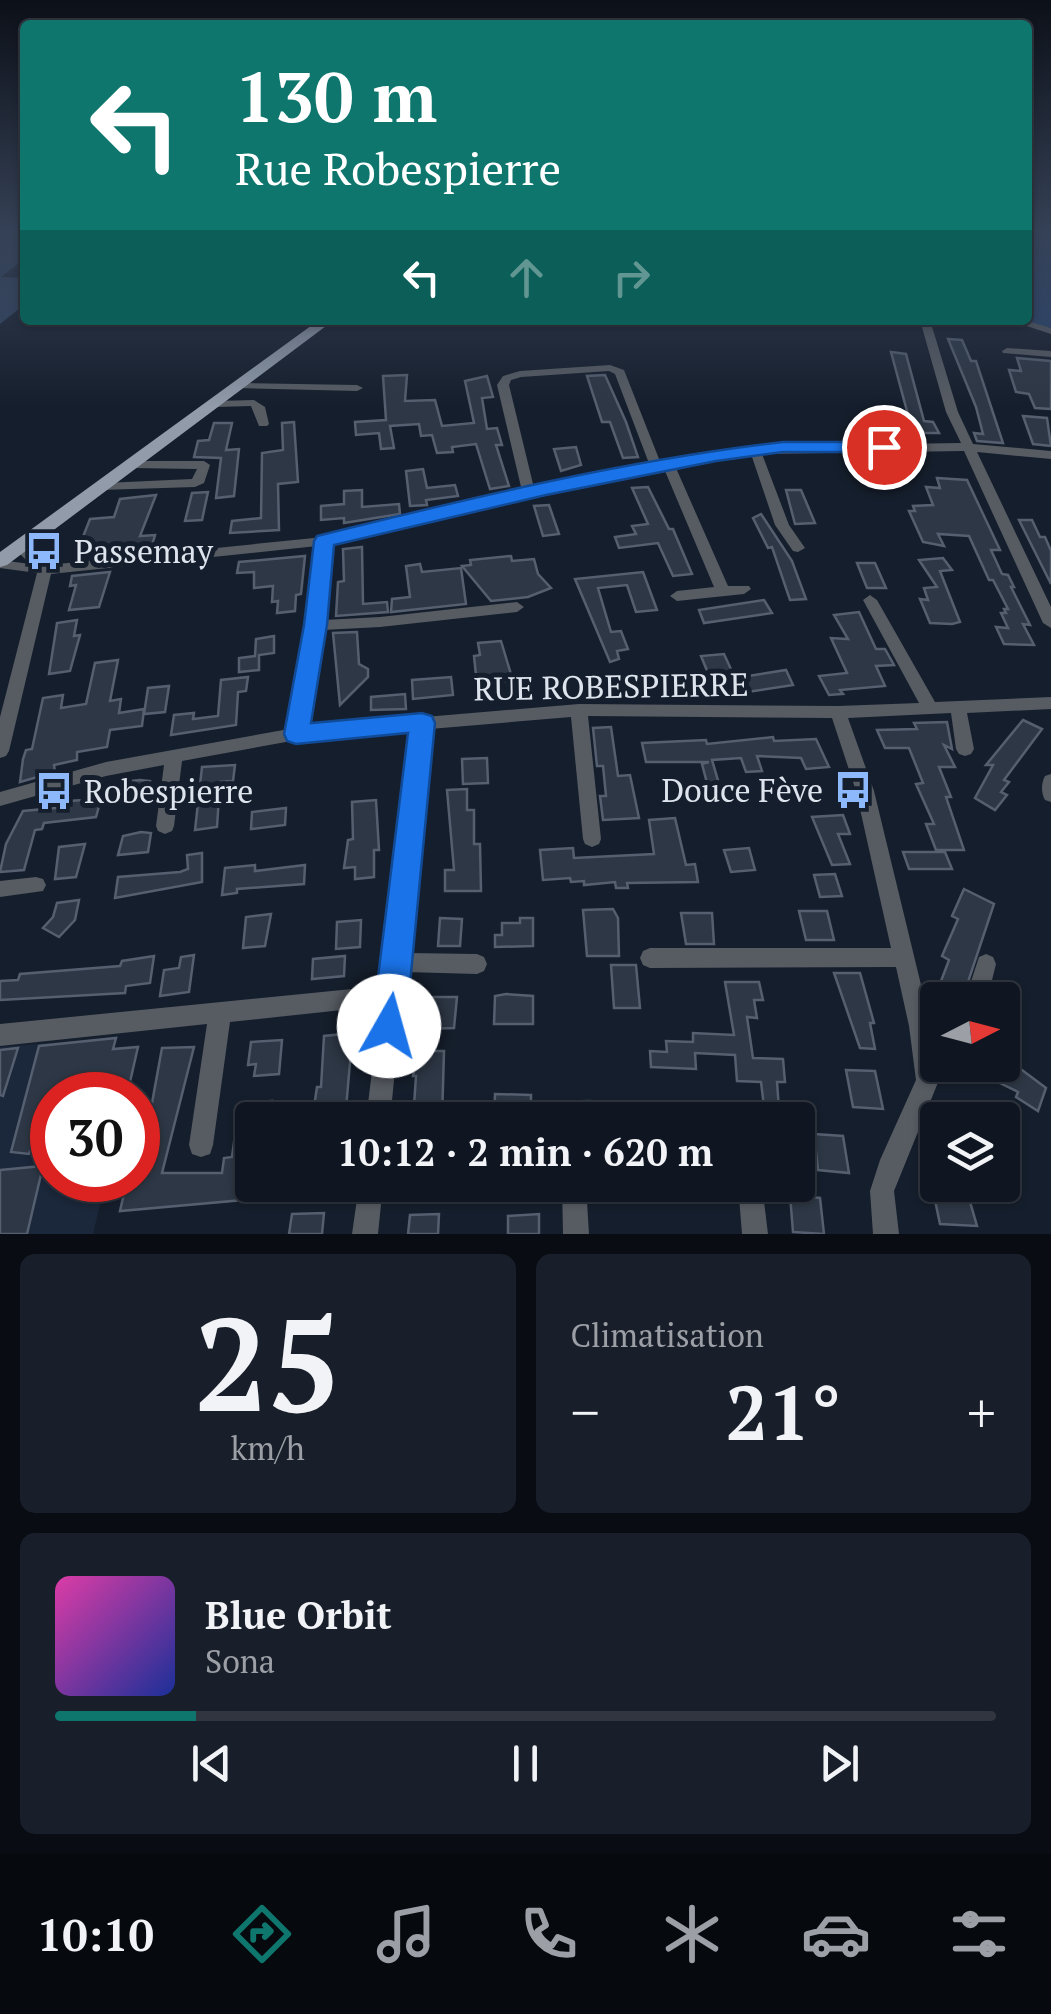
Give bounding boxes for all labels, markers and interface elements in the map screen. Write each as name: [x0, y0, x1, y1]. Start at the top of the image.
text: 130 m: [235, 49, 437, 142]
icon: left: [70, 60, 200, 190]
text: Rue Robespierre: [235, 138, 561, 198]
icon: left: [394, 250, 449, 305]
icon: ahead: [499, 250, 554, 305]
icon: right: [604, 250, 659, 305]
pin: [842, 405, 927, 490]
icon: arrive: [857, 420, 912, 475]
bus stop icon: Passemay: [23, 530, 65, 572]
place label: Passemay: [74, 530, 214, 572]
street label: RUE ROBESPIERRE: [473, 663, 749, 709]
place label: Douce Fève: [661, 769, 823, 811]
bus stop icon: Douce Fève: [832, 769, 874, 811]
bus stop icon: Robespierre: [33, 770, 75, 812]
place label: Robespierre: [84, 770, 253, 812]
position arrow: [337, 974, 441, 1078]
north arrow: [920, 982, 1020, 1082]
map controls: [920, 982, 1020, 1202]
speed limit sign: 30: [30, 1072, 160, 1202]
button: layers: [920, 1102, 1020, 1202]
text: 10:12 · 2 min · 620 m: [337, 1127, 713, 1177]
text: 25: [194, 1276, 341, 1448]
text: Climatisation: [571, 1314, 764, 1356]
text: 21°: [725, 1362, 841, 1461]
text: −: [571, 1375, 600, 1448]
text: +: [967, 1375, 996, 1448]
text: km/h: [231, 1427, 305, 1469]
text: Blue Orbit: [205, 1590, 392, 1640]
text: Sona: [205, 1640, 275, 1682]
icon: previous: [184, 1736, 239, 1791]
icon: pause: [498, 1736, 553, 1791]
icon: next: [812, 1736, 867, 1791]
icon: directions: [227, 1899, 297, 1969]
icon: music: [371, 1899, 441, 1969]
icon: phone: [514, 1899, 584, 1969]
icon: climate: [657, 1899, 727, 1969]
icon: car: [801, 1899, 871, 1969]
icon: filters: [944, 1899, 1014, 1969]
text: 10:10: [37, 1904, 154, 1964]

